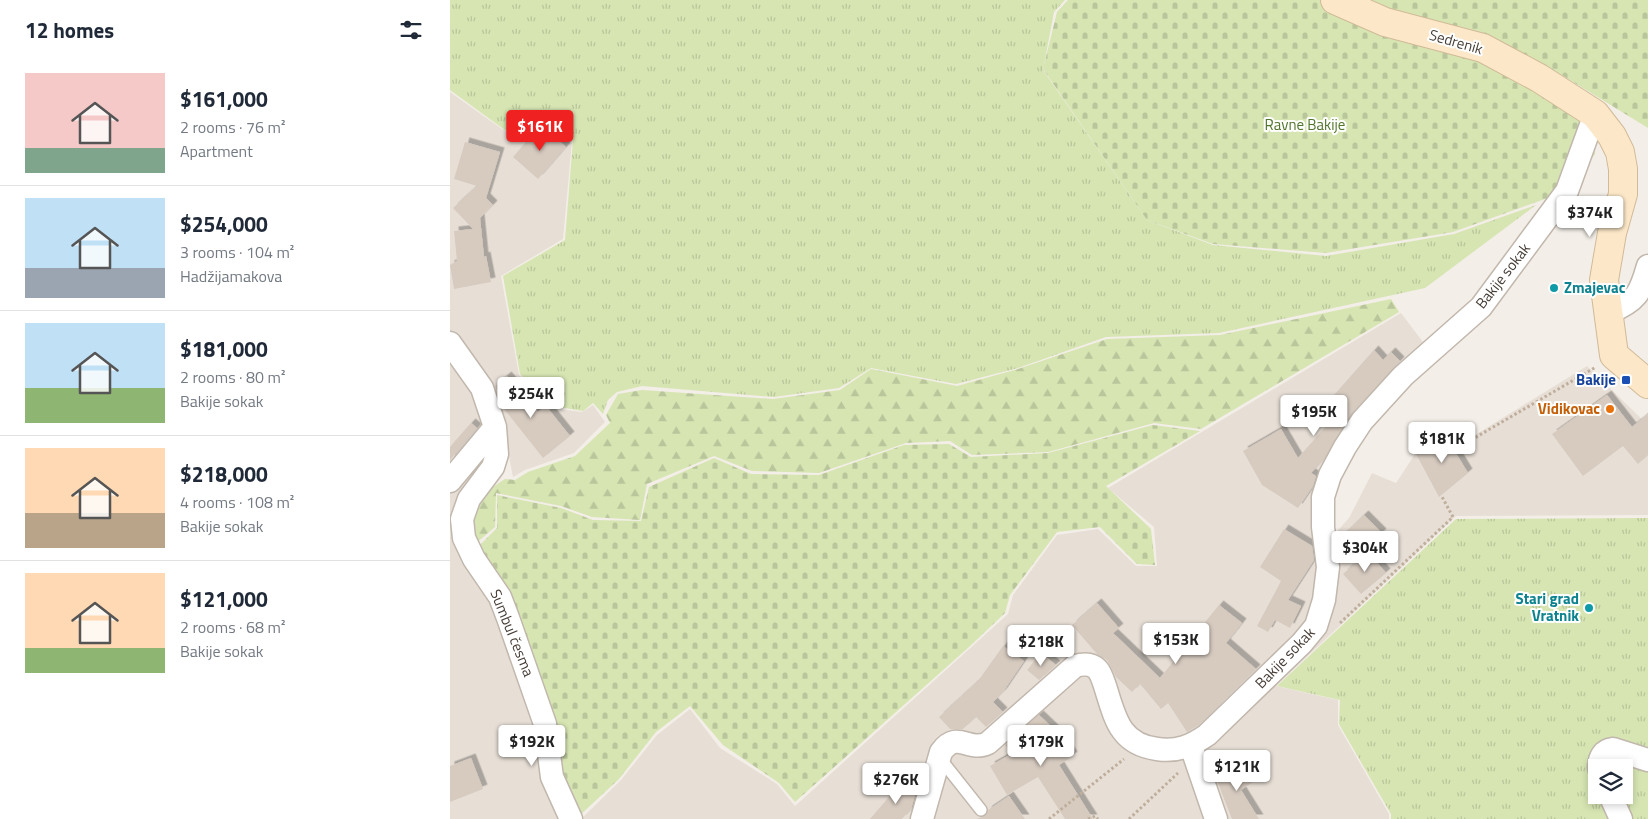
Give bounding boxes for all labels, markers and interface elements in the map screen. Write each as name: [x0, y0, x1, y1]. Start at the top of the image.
text: 12 homes: [25, 14, 114, 46]
icon: filters: [397, 16, 425, 44]
street label: Sedrenik: [1427, 23, 1486, 60]
text: $161,000: [180, 83, 268, 115]
icon: home: [65, 93, 125, 153]
pin: $161K: [505, 110, 575, 152]
park label: Ravne Bakije: [1265, 113, 1345, 136]
text: $161K: [517, 114, 563, 138]
text: 2 rooms · 76 m²: [180, 115, 285, 139]
text: Apartment: [180, 139, 253, 163]
pin: $374K: [1555, 196, 1625, 238]
text: $374K: [1567, 200, 1613, 224]
text: $254,000: [180, 208, 268, 240]
icon: home: [65, 218, 125, 278]
street label: Bakije sokak: [1469, 238, 1536, 314]
text: 3 rooms · 104 m²: [180, 240, 294, 264]
text: Hadžijamakova: [180, 264, 282, 288]
place label: Zmajevac: [1564, 276, 1626, 299]
marker: Zmajevac: [1548, 282, 1560, 294]
text: $181,000: [180, 333, 268, 365]
icon: home: [65, 343, 125, 403]
text: 2 rooms · 80 m²: [180, 365, 285, 389]
place label: Bakije: [1576, 368, 1616, 391]
marker: Bakije: [1620, 374, 1632, 386]
pin: $254K: [496, 376, 566, 419]
text: $254K: [508, 381, 554, 405]
text: Bakije sokak: [180, 389, 263, 413]
pin: $195K: [1279, 394, 1349, 437]
place label: Vidikovac: [1538, 397, 1600, 420]
text: $195K: [1291, 399, 1337, 423]
marker: Vidikovac: [1604, 403, 1616, 415]
pin: $181K: [1407, 422, 1477, 464]
text: $181K: [1419, 426, 1465, 450]
text: $218,000: [180, 458, 268, 490]
icon: home: [65, 468, 125, 528]
text: 4 rooms · 108 m²: [180, 490, 294, 514]
text: Bakije sokak: [180, 514, 263, 538]
pin: $304K: [1330, 530, 1400, 573]
text: $304K: [1342, 535, 1388, 559]
text: $121,000: [180, 583, 268, 615]
street label: Sumbul česma: [485, 586, 541, 680]
place label: Stari grad Vratnik: [1516, 587, 1579, 627]
icon: home: [65, 593, 125, 653]
marker: Stari grad Vratnik: [1583, 602, 1595, 614]
text: 2 rooms · 68 m²: [180, 615, 285, 639]
pin: $153K: [1141, 622, 1211, 665]
street label: Bakije sokak: [1249, 622, 1320, 694]
pin: $218K: [1006, 624, 1076, 667]
text: $153K: [1153, 627, 1199, 651]
text: $218K: [1018, 629, 1064, 653]
text: Bakije sokak: [180, 639, 263, 663]
pin: $192K: [497, 724, 567, 767]
pin: $179K: [1006, 724, 1076, 767]
text: $192K: [509, 729, 555, 753]
text: $179K: [1018, 729, 1064, 753]
pin: $121K: [1202, 750, 1272, 792]
text: $121K: [1214, 754, 1260, 778]
map controls: [1588, 759, 1633, 804]
button: layers: [1588, 759, 1633, 804]
pin: $276K: [861, 762, 931, 805]
text: $276K: [873, 767, 919, 791]

